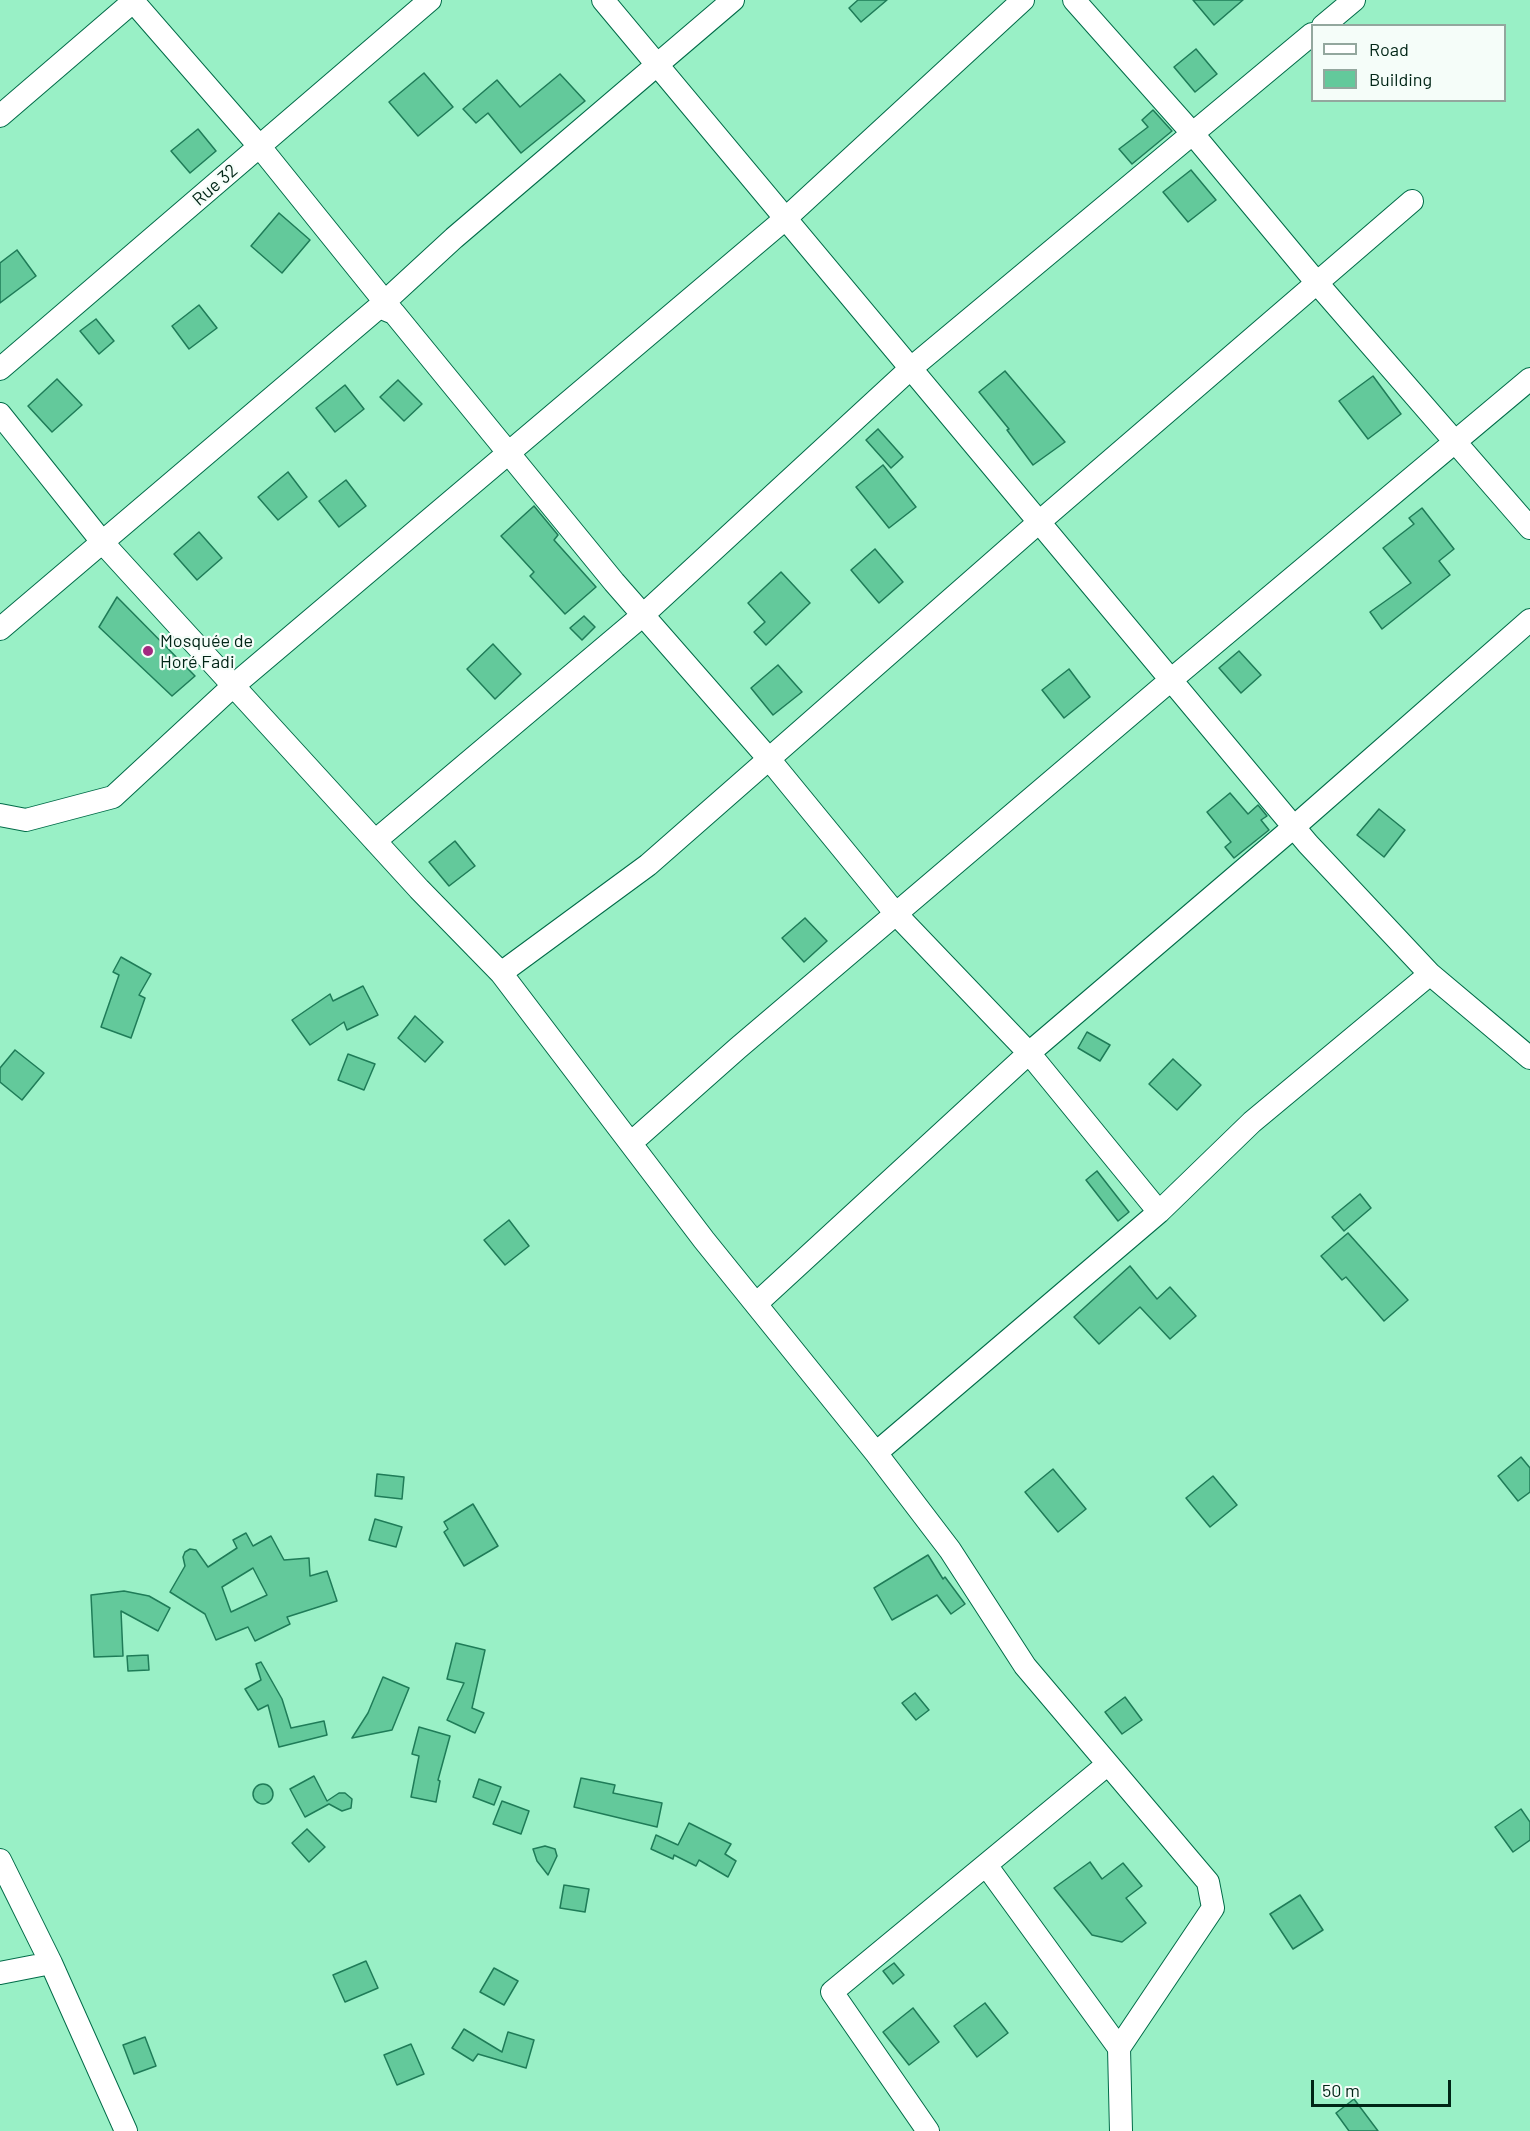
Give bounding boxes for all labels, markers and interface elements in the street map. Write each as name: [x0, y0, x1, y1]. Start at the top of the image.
legend: [1311, 24, 1506, 102]
text: Road: [1369, 38, 1409, 60]
text: Building: [1369, 68, 1432, 90]
street label: Rue 32: [188, 160, 242, 210]
place label: Mosquée de Horé Fadi: [160, 630, 253, 672]
marker: Mosquée de Horé Fadi: [141, 644, 155, 658]
scale bar: [1314, 2068, 1454, 2106]
text: 50 m: [1322, 2079, 1360, 2101]

